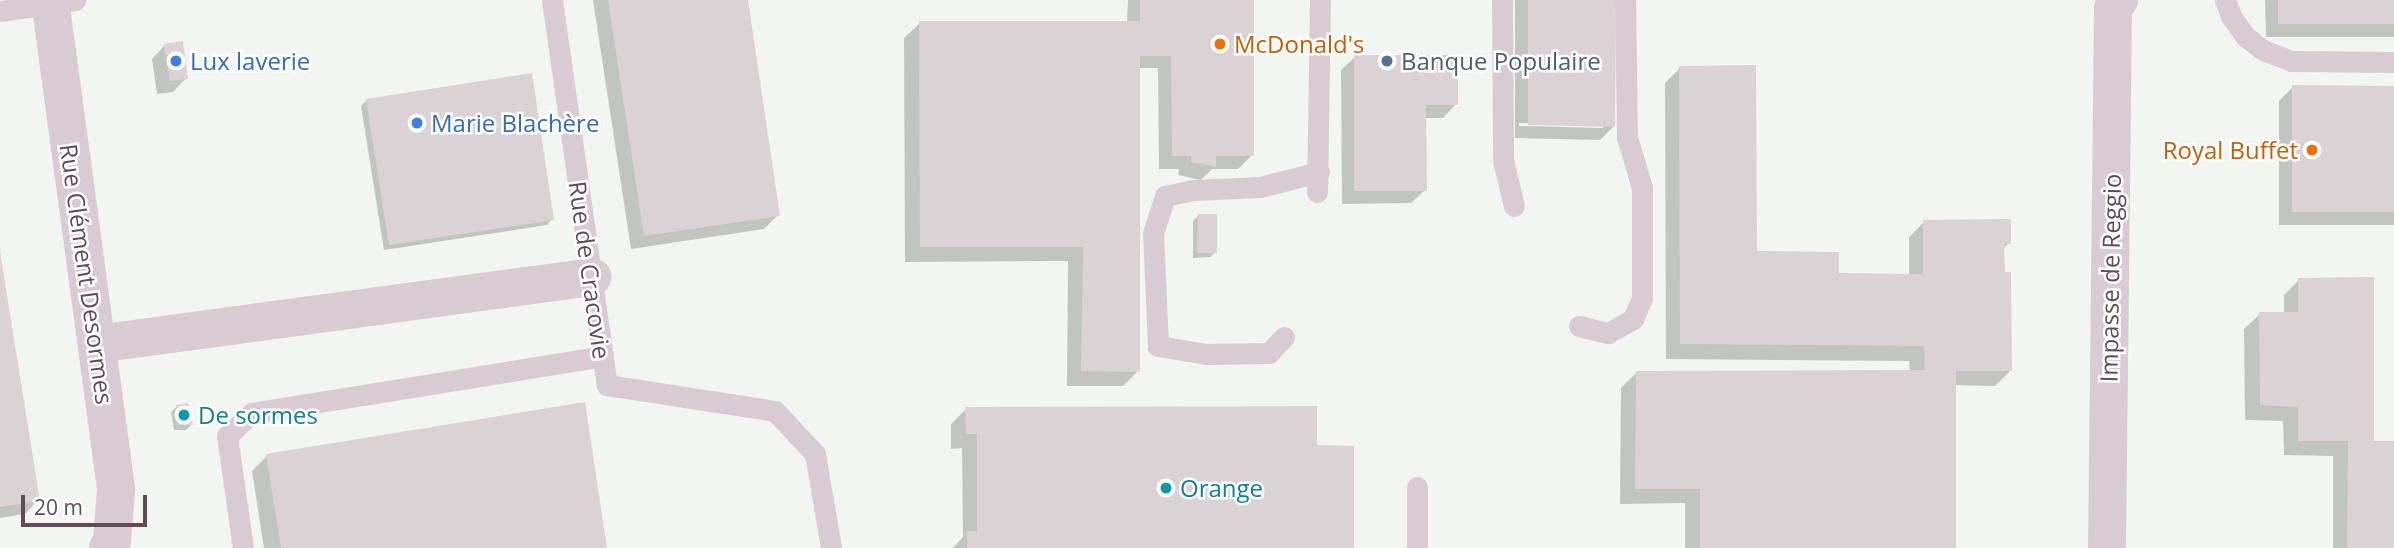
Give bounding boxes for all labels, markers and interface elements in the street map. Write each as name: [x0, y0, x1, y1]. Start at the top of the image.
place label: McDonald's: [1234, 30, 1364, 58]
marker: McDonald's: [1212, 36, 1228, 52]
place label: Lux laverie: [190, 47, 310, 75]
place label: Banque Populaire: [1401, 47, 1601, 75]
marker: Lux laverie: [168, 53, 184, 69]
marker: Banque Populaire: [1379, 53, 1395, 69]
place label: Marie Blachère: [431, 109, 599, 137]
marker: Marie Blachère: [409, 115, 425, 131]
place label: Royal Buffet: [2163, 136, 2298, 164]
street label: Rue Clément Desormes: [54, 142, 120, 406]
marker: Royal Buffet: [2304, 142, 2320, 158]
street label: Impasse de Reggio: [2094, 173, 2126, 383]
street label: Rue de Cracovie: [563, 179, 617, 361]
place label: De sormes: [198, 401, 318, 429]
marker: De sormes: [176, 407, 192, 423]
place label: Orange: [1180, 474, 1263, 502]
marker: Orange: [1158, 480, 1174, 496]
scale bar: [24, 482, 150, 526]
text: 20 m: [34, 493, 83, 521]

